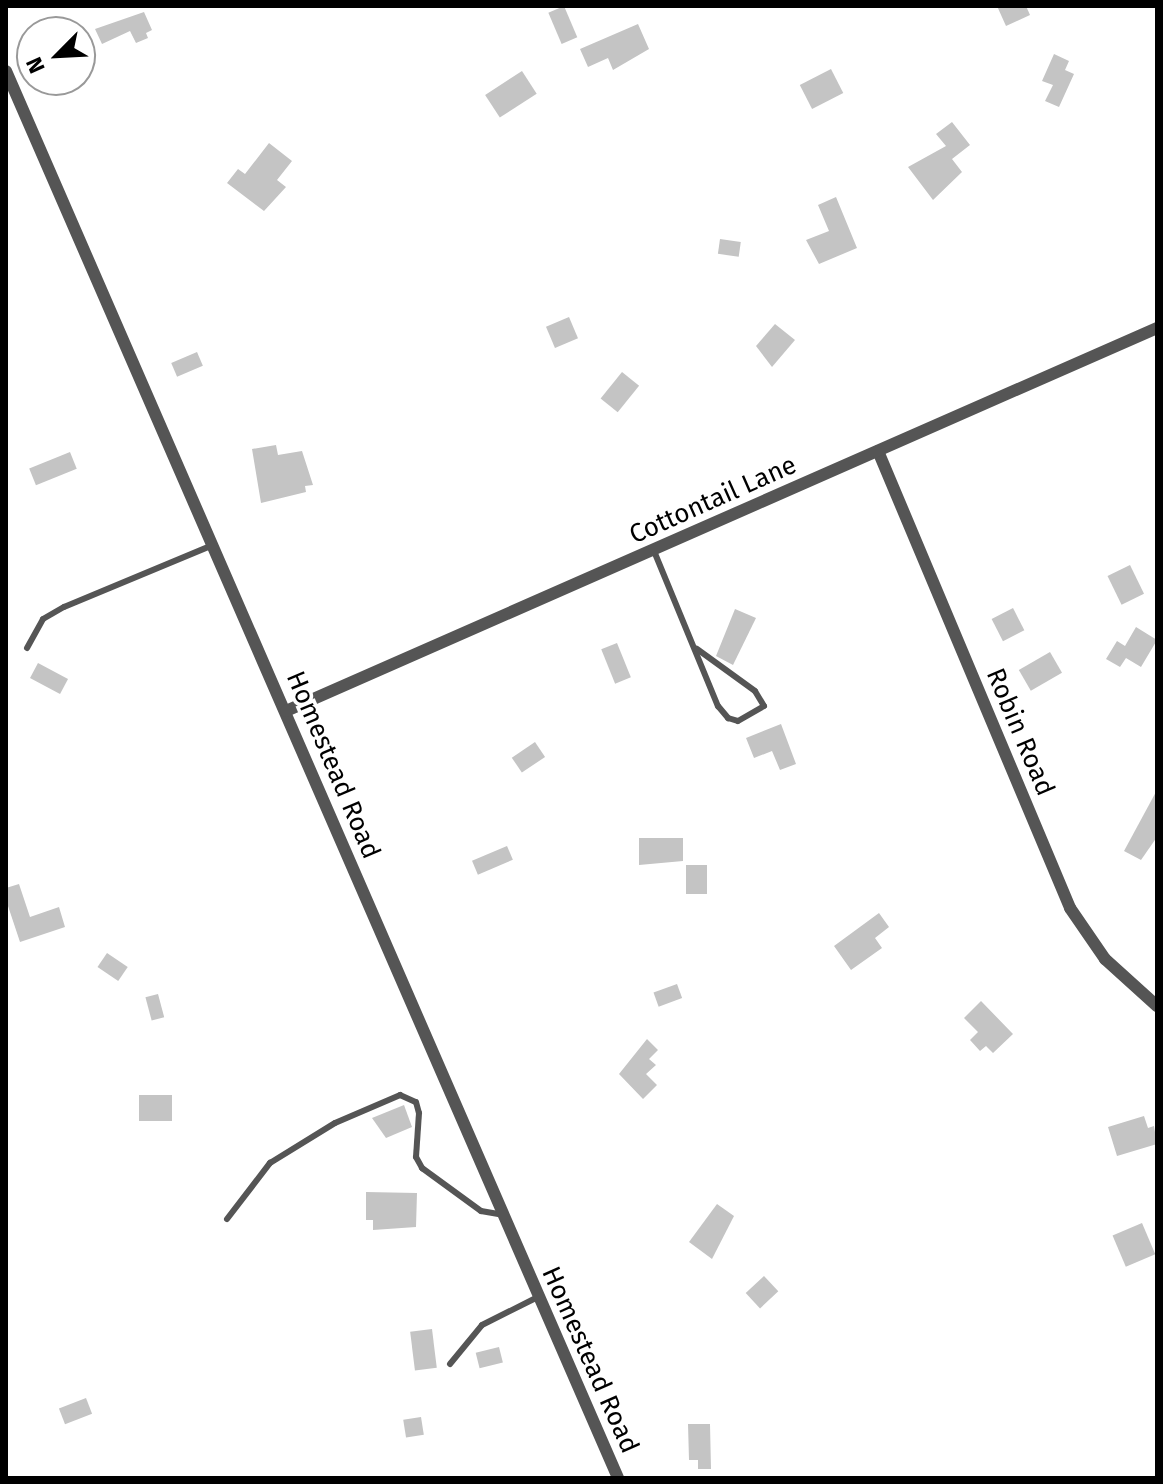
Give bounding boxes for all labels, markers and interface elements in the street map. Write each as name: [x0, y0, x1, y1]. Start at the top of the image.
north arrow: [16, 16, 96, 96]
text: N: [20, 53, 51, 77]
street label: Cottontail Lane: [625, 449, 801, 551]
street label: Robin Road: [979, 664, 1061, 800]
street label: Homestead Road: [279, 666, 387, 864]
street label: Homestead Road: [535, 1262, 645, 1458]

